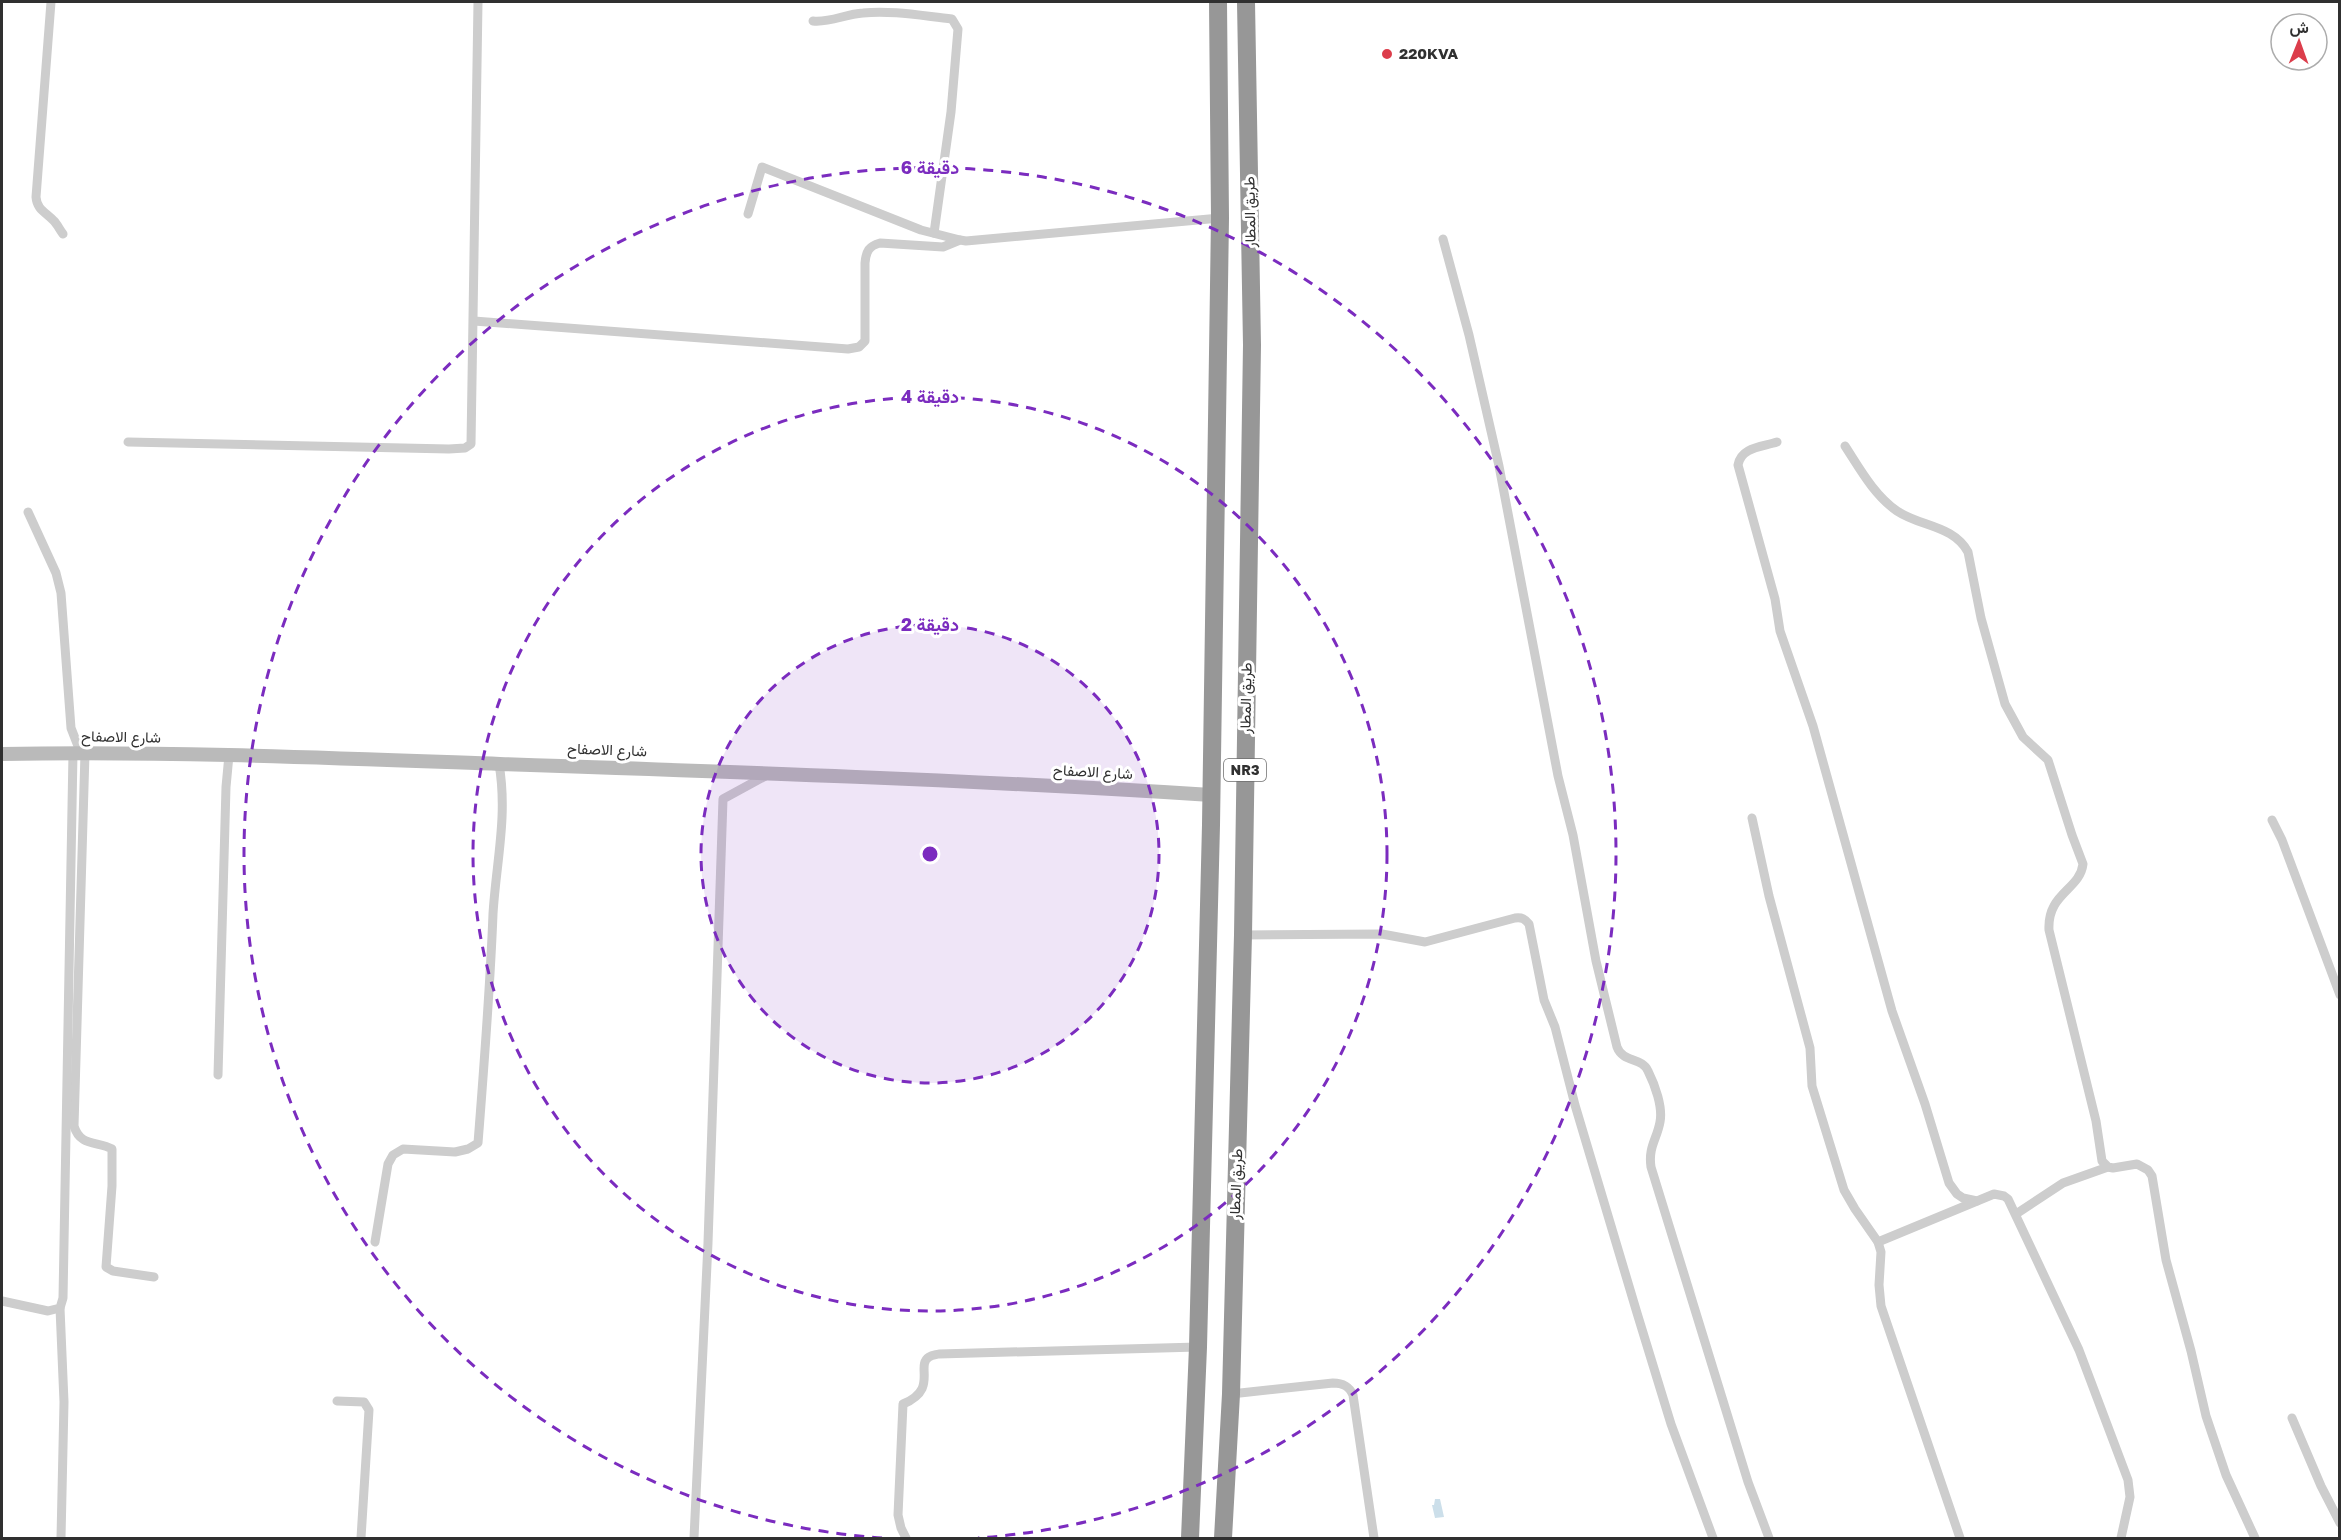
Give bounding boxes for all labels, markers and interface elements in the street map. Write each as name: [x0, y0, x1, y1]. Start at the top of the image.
north arrow: [2269, 12, 2329, 72]
text: ش: [2289, 17, 2309, 37]
place label: 220KVA: [1399, 44, 1459, 62]
marker: 220KVA: [1380, 47, 1394, 61]
text: 6 دقيقة: [901, 156, 959, 179]
street label: طريق المطار: [1239, 176, 1261, 249]
text: 4 دقيقة: [901, 385, 959, 408]
text: 2 دقيقة: [901, 613, 959, 636]
street label: طريق المطار: [1235, 662, 1257, 735]
street label: شارع الاصفاح: [81, 726, 161, 749]
street label: شارع الاصفاح: [567, 739, 647, 762]
road number: NR3: [1224, 759, 1266, 781]
street label: شارع الاصفاح: [1053, 760, 1134, 785]
centre of rings: [920, 844, 940, 864]
street label: طريق المطار: [1225, 1148, 1247, 1221]

